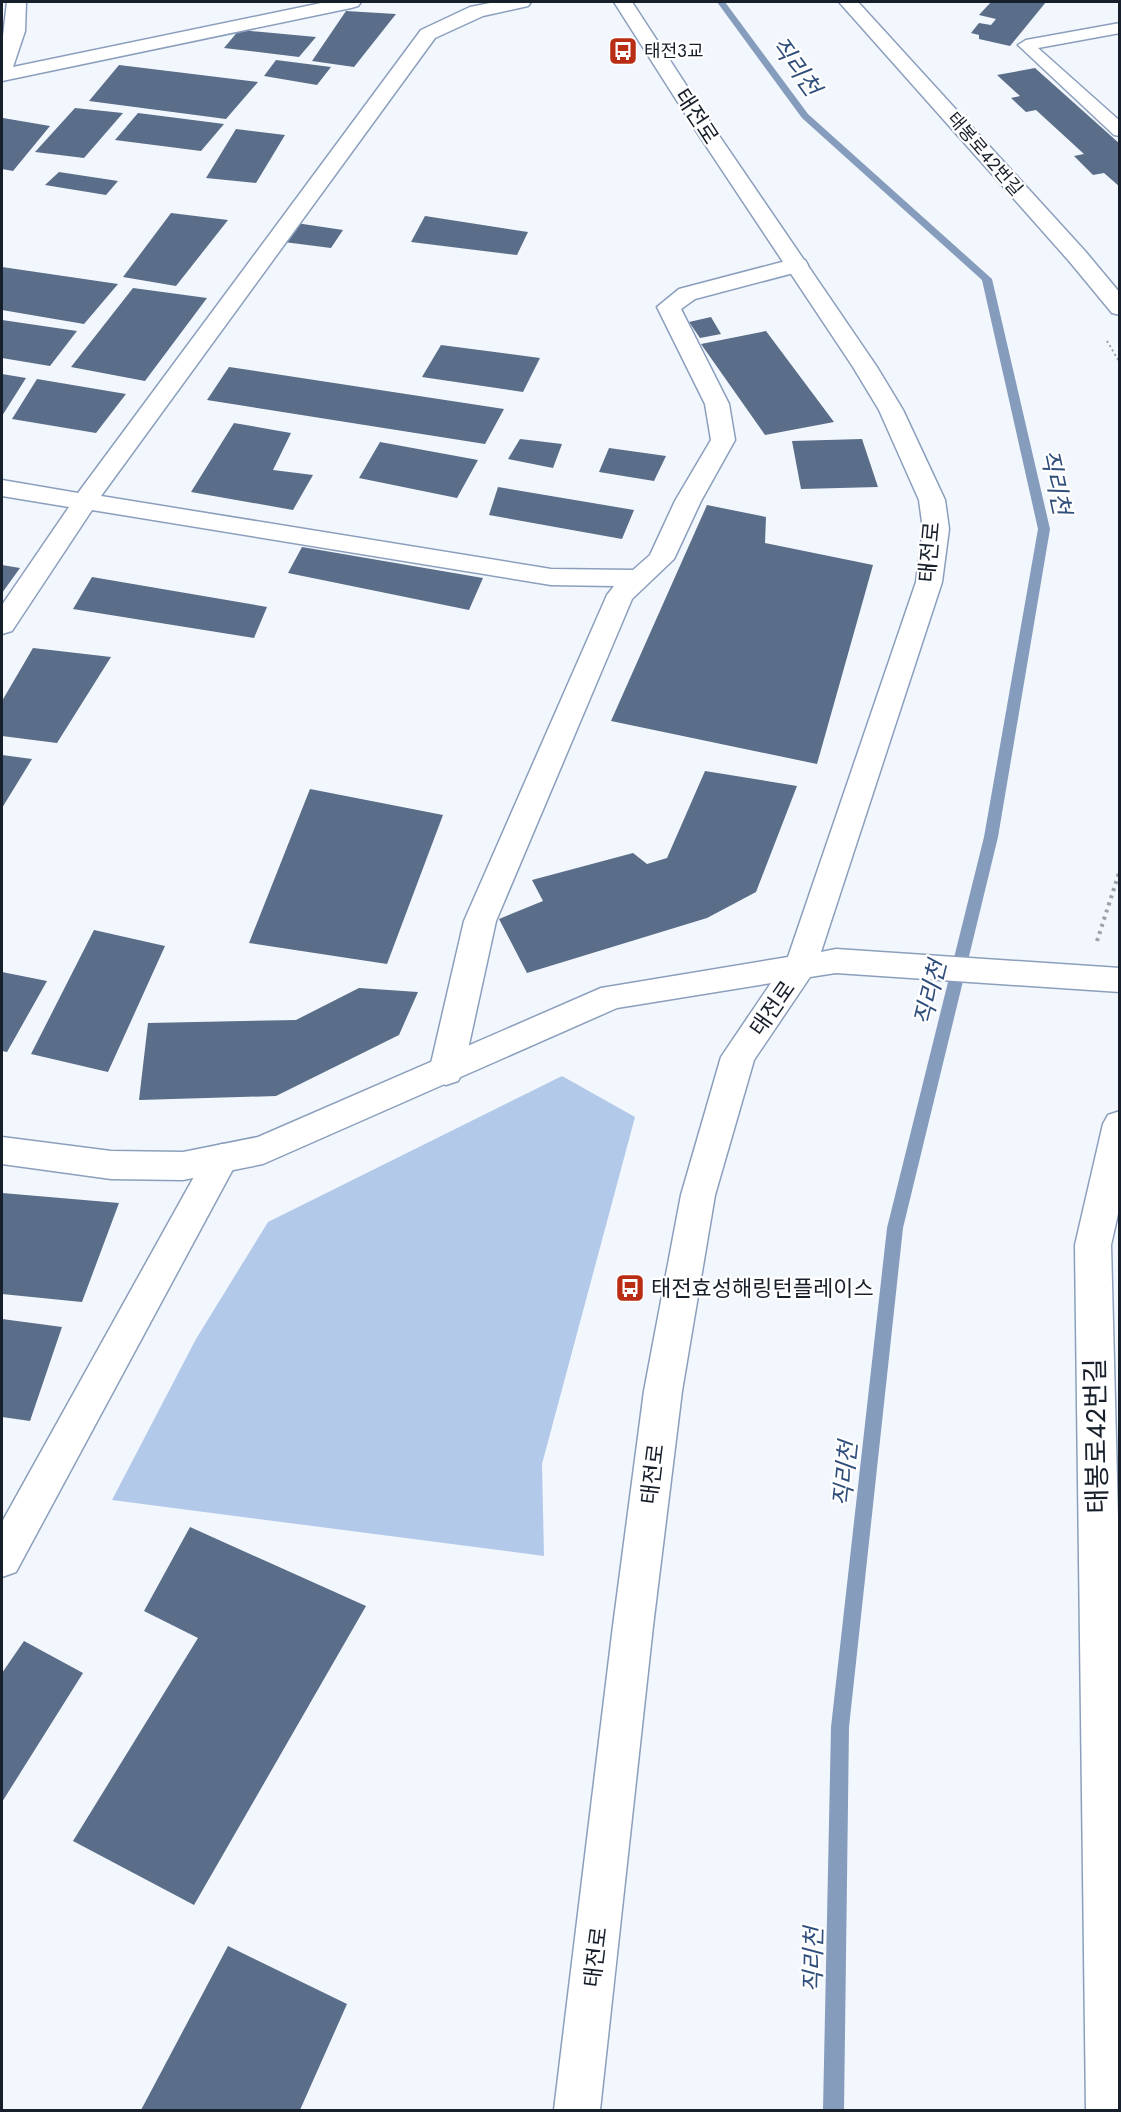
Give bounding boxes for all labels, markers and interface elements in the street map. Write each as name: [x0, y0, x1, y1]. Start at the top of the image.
water label: 직리천: [762, 29, 831, 105]
bus stop icon: 태전3교: [607, 35, 639, 67]
place label: 태전3교: [644, 38, 704, 64]
street label: 태전로: [667, 82, 727, 150]
street label: 태봉로42번길: [941, 106, 1029, 202]
water label: 직리천: [1032, 446, 1081, 521]
street label: 태전로: [910, 520, 948, 584]
water label: 직리천: [905, 954, 956, 1029]
street label: 태전로: [741, 974, 803, 1042]
bus stop icon: 태전효성해링턴플레이스: [614, 1272, 646, 1304]
place label: 태전효성해링턴플레이스: [651, 1272, 874, 1304]
street label: 태봉로42번길: [1075, 1358, 1117, 1514]
water label: 직리천: [824, 1436, 866, 1509]
street label: 태전로: [632, 1442, 672, 1506]
water label: 직리천: [795, 1924, 831, 1993]
street label: 태전로: [575, 1925, 615, 1989]

